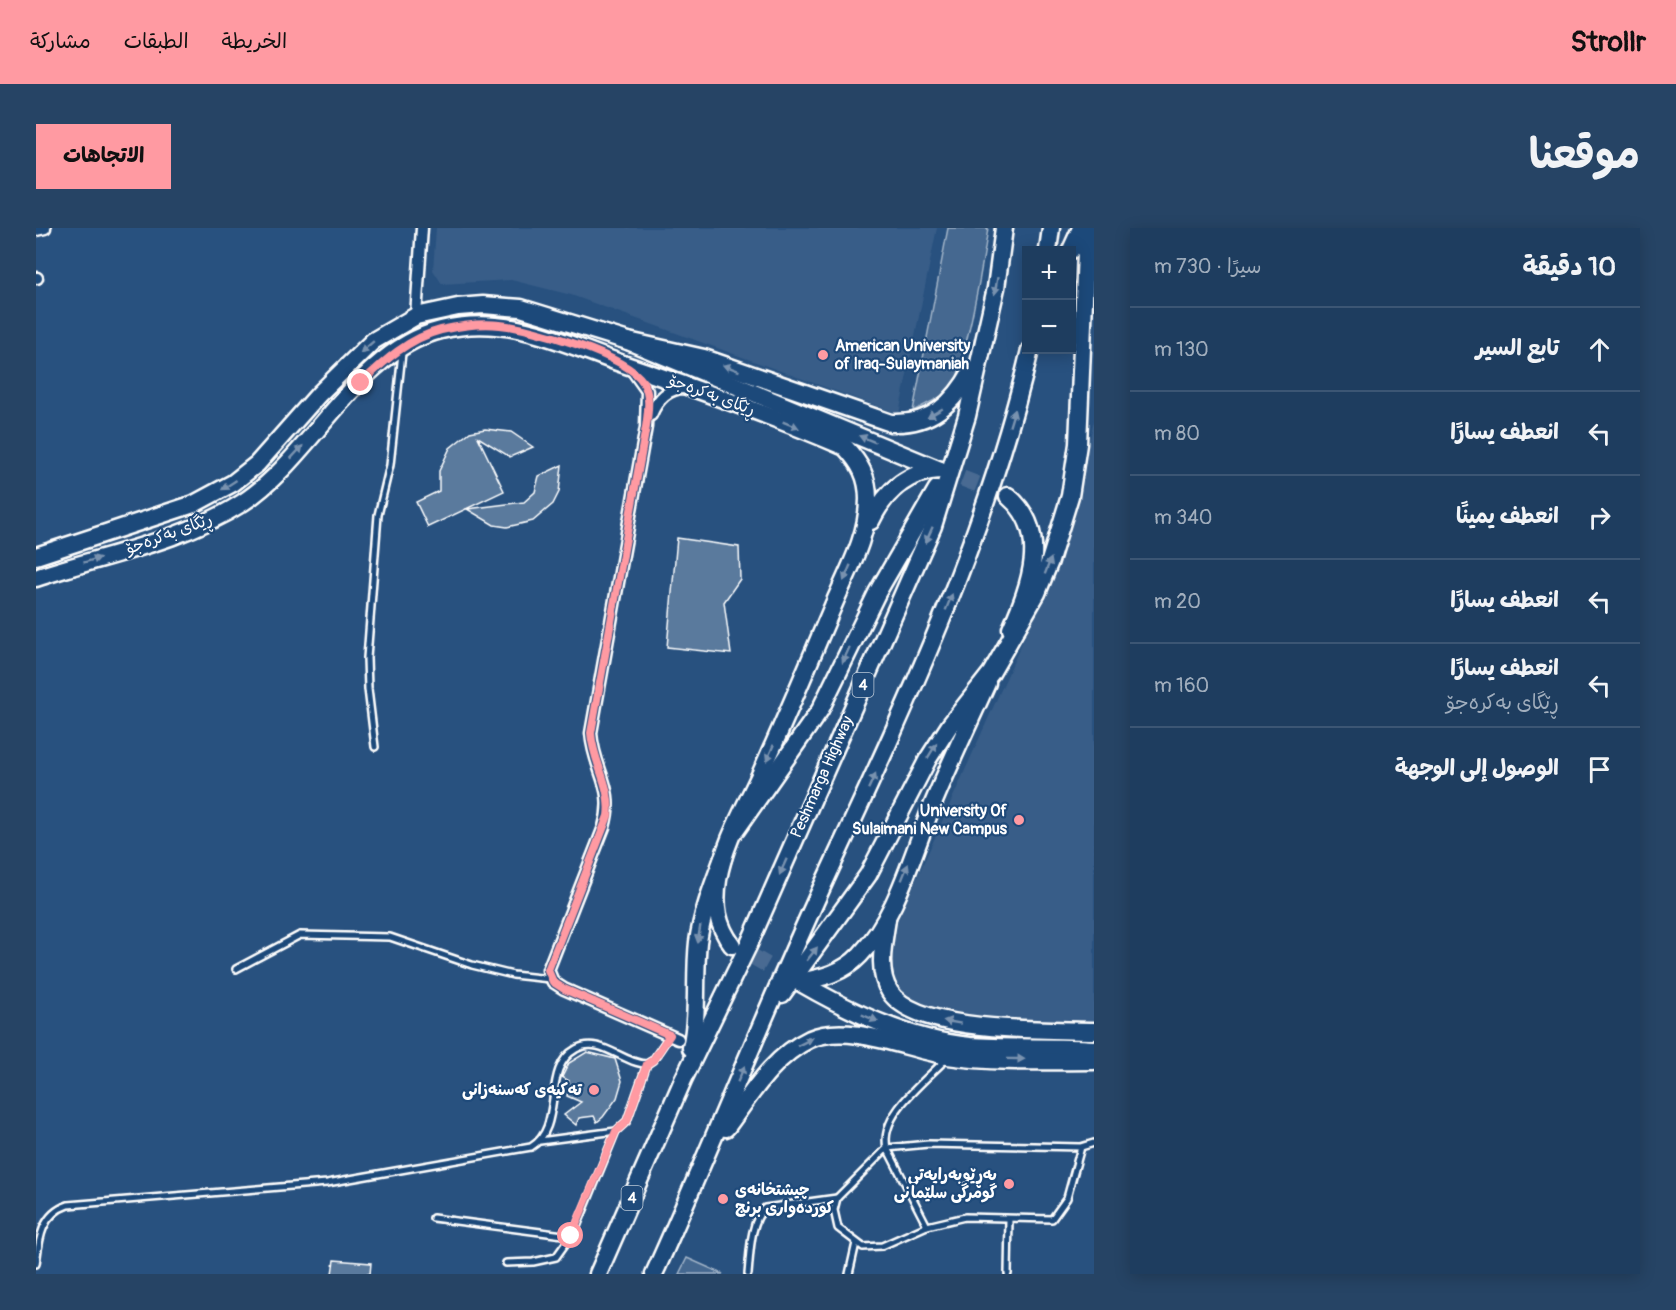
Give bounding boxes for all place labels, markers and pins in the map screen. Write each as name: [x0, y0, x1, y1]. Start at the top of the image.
place label: American University of Iraq-Sulaymaniah: [834, 336, 971, 374]
marker: American University of Iraq-Sulaymaniah: [816, 348, 830, 362]
place label: University Of Sulaimani New Campus: [852, 801, 1008, 839]
marker: University Of Sulaimani New Campus: [1012, 813, 1026, 827]
place label: تەکیەی کەسنەزانی: [462, 1080, 583, 1100]
marker: تەکیەی کەسنەزانی: [587, 1083, 601, 1097]
place label: بەڕێوبەرایەتی گومرگی سلێمانی: [894, 1165, 997, 1203]
marker: بەڕێوبەرایەتی گومرگی سلێمانی: [1002, 1177, 1016, 1191]
place label: چيشتخانەی کوردەواری برنج: [735, 1180, 834, 1218]
marker: چيشتخانەی کوردەواری برنج: [716, 1192, 730, 1206]

